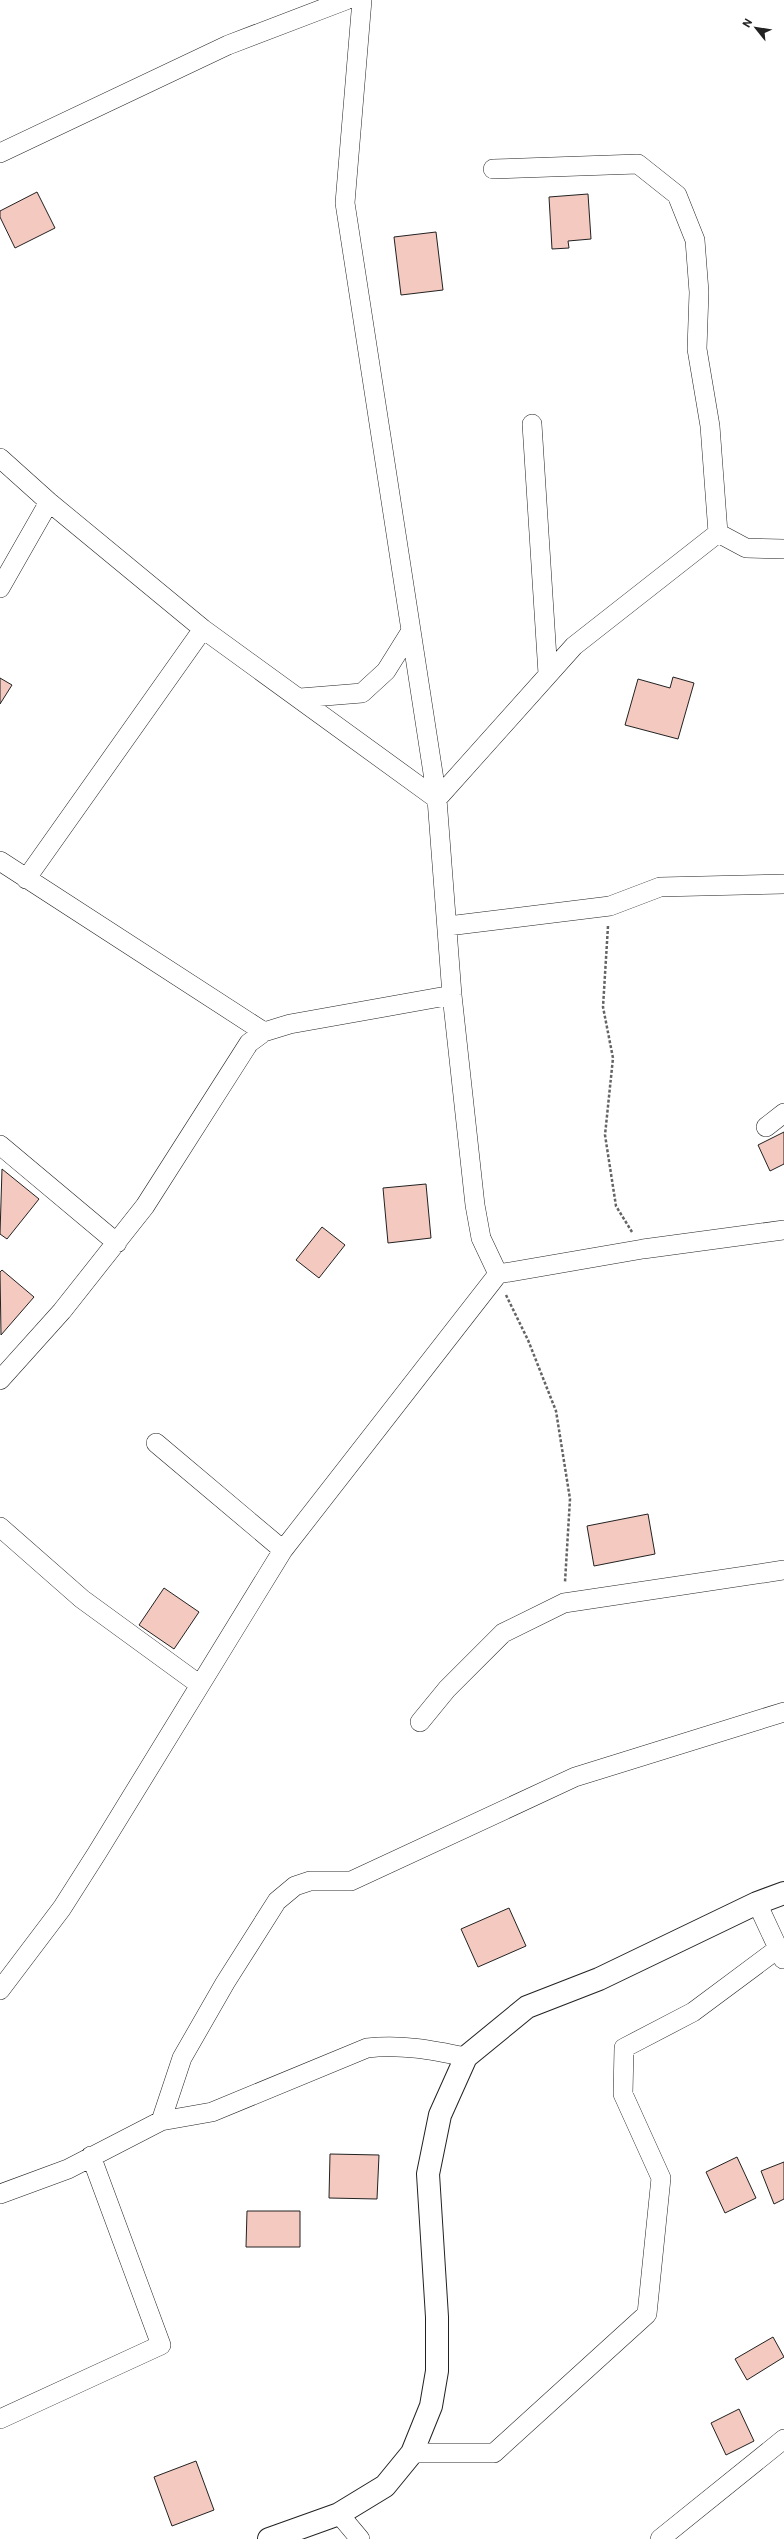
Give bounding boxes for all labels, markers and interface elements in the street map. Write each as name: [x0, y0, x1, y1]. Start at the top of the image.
north arrow: [736, 8, 776, 48]
text: N: [740, 16, 755, 30]

